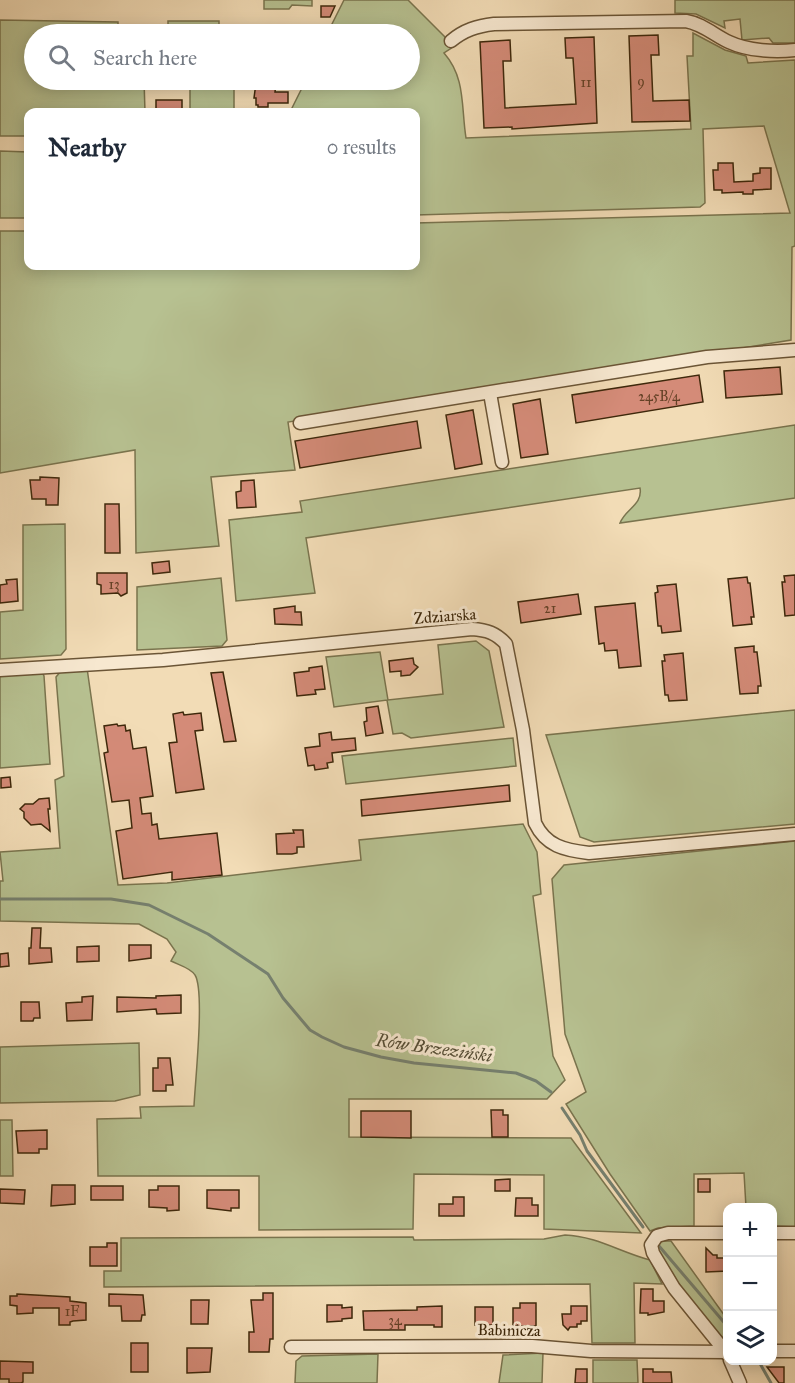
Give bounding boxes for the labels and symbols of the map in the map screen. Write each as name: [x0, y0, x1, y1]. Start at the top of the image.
house number: 9: [637, 73, 645, 90]
house number: 11: [580, 74, 592, 91]
house number: 245B/4: [638, 388, 681, 405]
house number: 13: [108, 576, 120, 593]
house number: 21: [544, 600, 557, 617]
street label: Zdziarska: [413, 604, 477, 628]
water label: Rów Brzeziński: [373, 1029, 494, 1067]
house number: 1F: [65, 1303, 79, 1320]
house number: 34: [388, 1312, 403, 1329]
street label: Babinicza: [477, 1320, 541, 1340]

